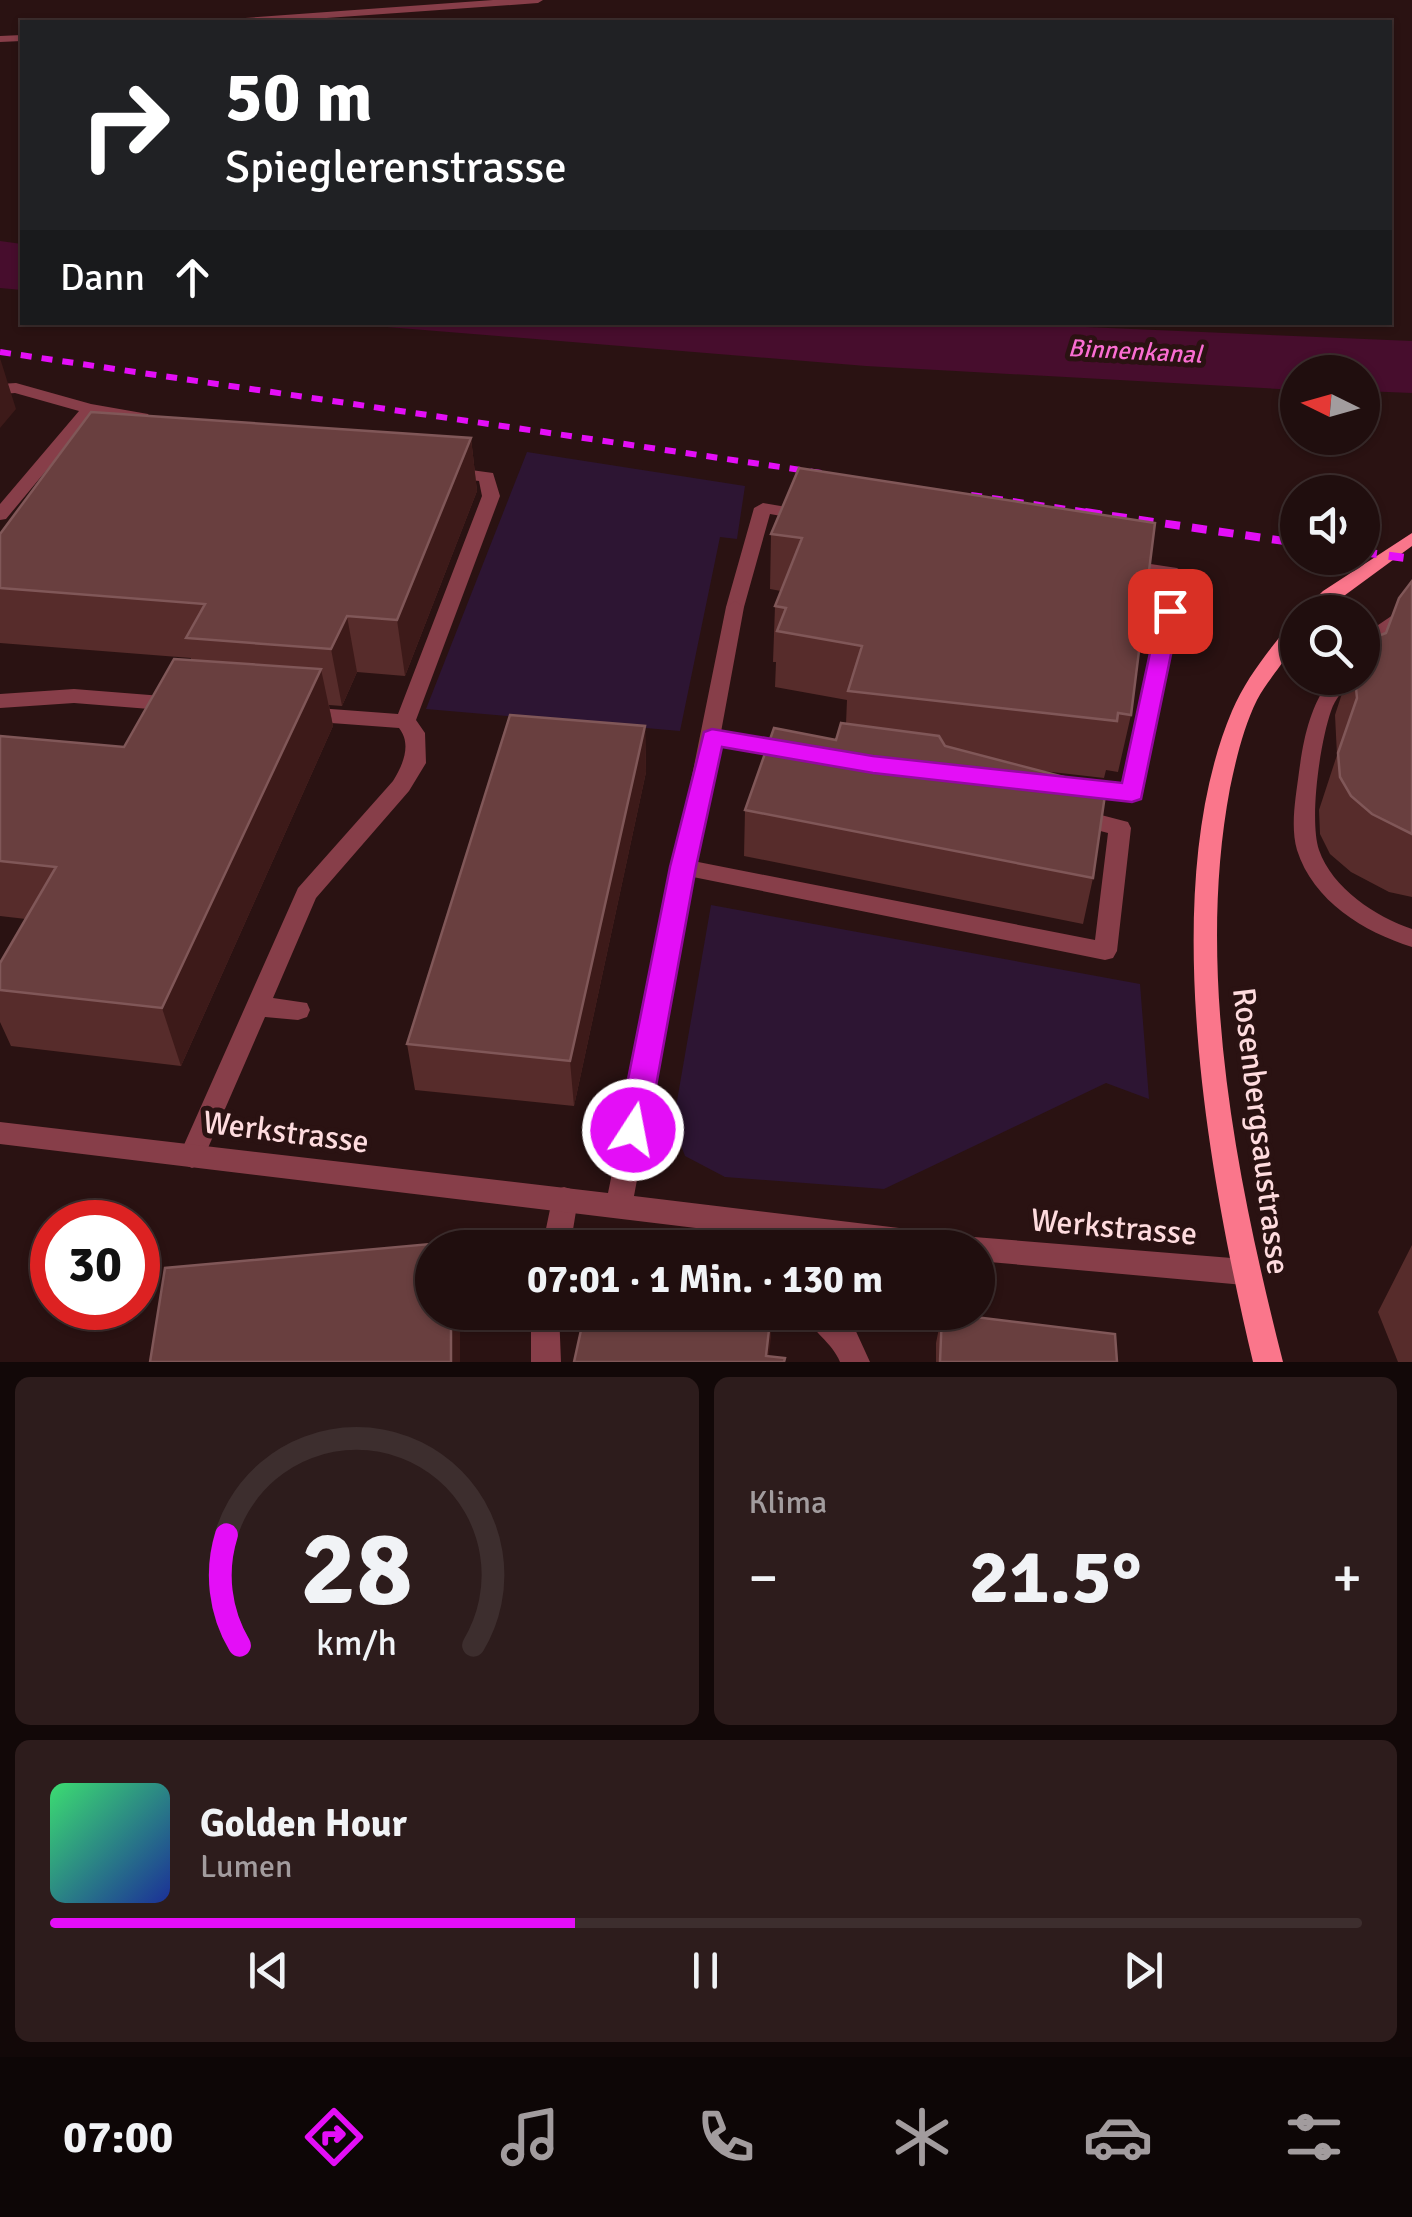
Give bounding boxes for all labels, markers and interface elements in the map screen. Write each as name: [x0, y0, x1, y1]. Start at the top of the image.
text: 50 m: [225, 54, 373, 140]
icon: right: [60, 60, 190, 190]
text: Spieglerenstrasse: [225, 140, 567, 195]
icon: ahead: [165, 250, 220, 305]
text: Dann: [60, 254, 145, 301]
water label: Binnenkanal: [1067, 332, 1204, 370]
north arrow: [1280, 355, 1380, 455]
map controls: [1280, 355, 1380, 695]
button: sound: [1280, 475, 1380, 575]
pin: [1128, 569, 1213, 654]
icon: arrive: [1143, 584, 1198, 639]
button: search: [1280, 595, 1380, 695]
street label: Rosenbergsaustrasse: [1224, 985, 1298, 1277]
position arrow: [581, 1078, 685, 1182]
street label: Werkstrasse: [201, 1102, 371, 1162]
speed limit sign: 30: [30, 1200, 160, 1330]
street label: Werkstrasse: [1029, 1200, 1199, 1254]
text: 07:01 · 1 Min. · 130 m: [527, 1256, 883, 1303]
text: Klima: [749, 1483, 827, 1522]
text: 28: [301, 1505, 413, 1633]
text: 21.5°: [969, 1531, 1142, 1624]
text: −: [749, 1544, 778, 1612]
text: +: [1332, 1544, 1362, 1612]
text: km/h: [316, 1621, 397, 1665]
text: Golden Hour: [200, 1800, 407, 1847]
text: Lumen: [200, 1847, 292, 1886]
icon: previous: [241, 1943, 296, 1998]
icon: pause: [678, 1943, 733, 1998]
icon: next: [1116, 1943, 1171, 1998]
icon: directions: [299, 2102, 369, 2172]
icon: music: [495, 2102, 565, 2172]
icon: phone: [691, 2102, 761, 2172]
icon: climate: [887, 2102, 957, 2172]
icon: car: [1083, 2102, 1153, 2172]
icon: filters: [1279, 2102, 1349, 2172]
text: 07:00: [63, 2110, 173, 2165]

